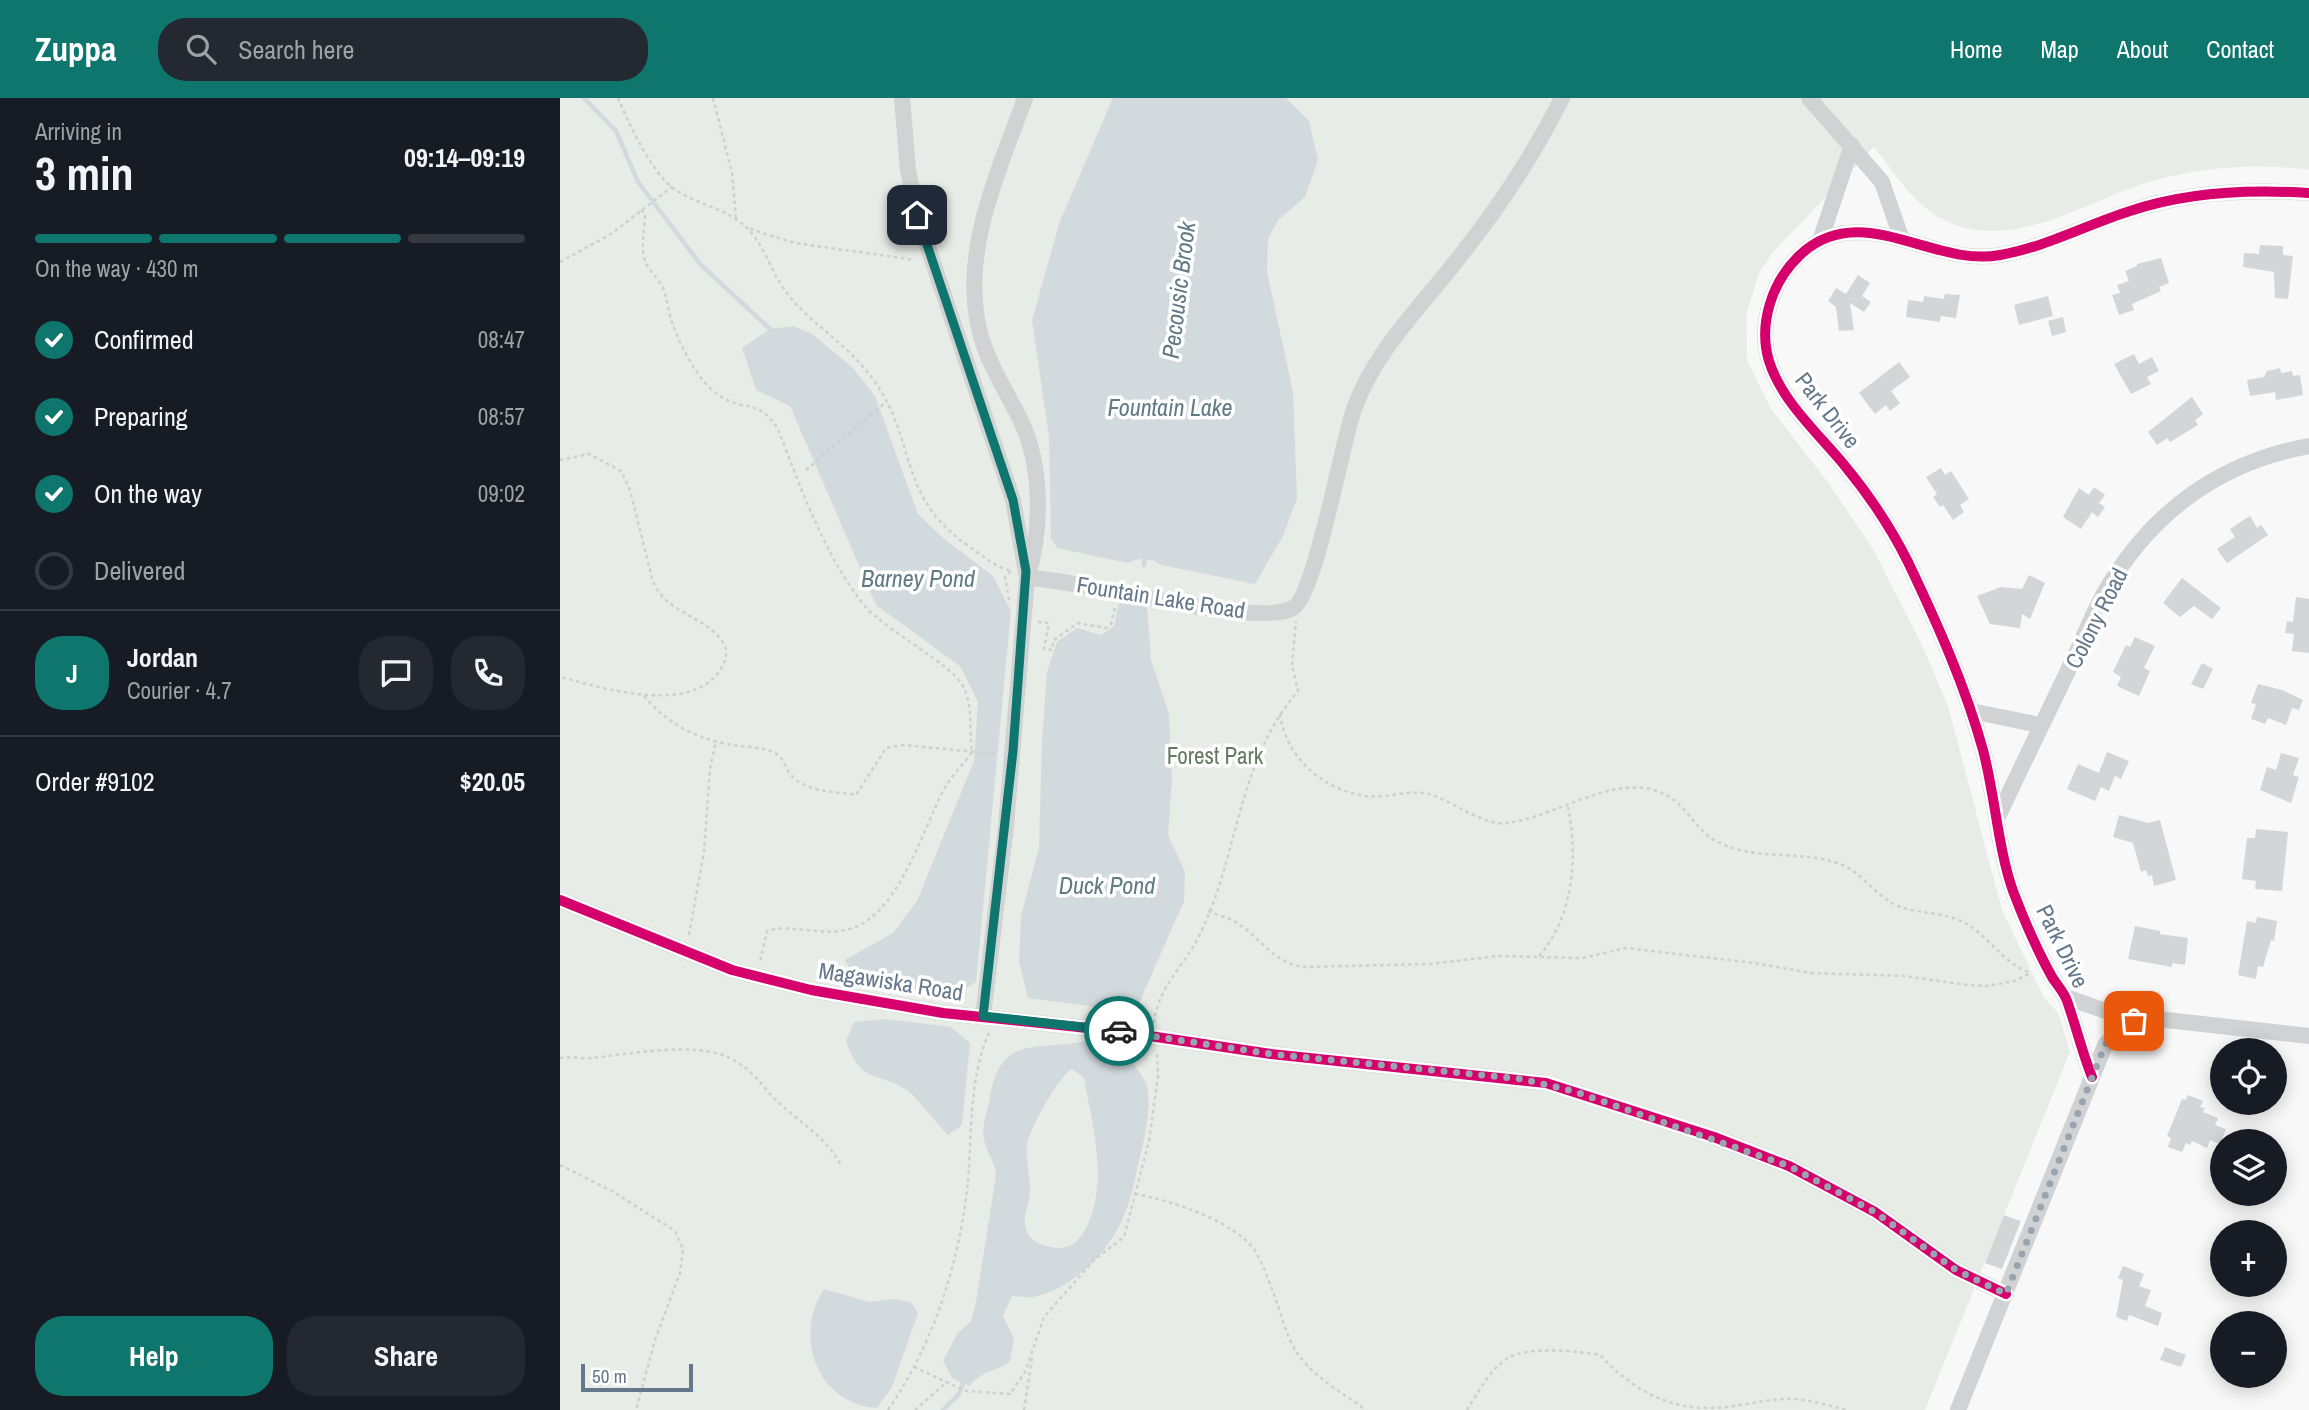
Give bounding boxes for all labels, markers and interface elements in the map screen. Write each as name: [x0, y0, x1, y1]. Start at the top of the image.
search box: [158, 18, 648, 81]
text: Zuppa: [35, 27, 116, 71]
icon: search: [182, 30, 220, 68]
text: Search here: [238, 32, 354, 67]
text: Home: [1950, 33, 2002, 65]
text: Map: [2040, 33, 2079, 65]
text: About: [2117, 33, 2168, 65]
text: Contact: [2206, 33, 2274, 65]
text: Arriving in: [35, 116, 122, 147]
text: 09:14–09:19: [404, 140, 525, 175]
text: 3 min: [35, 142, 134, 204]
pin: [887, 185, 947, 245]
icon: home: [898, 196, 936, 234]
water label: Pecousic Brook: [1154, 219, 1202, 360]
text: On the way · 430 m: [35, 253, 199, 284]
icon: check: [35, 321, 73, 359]
text: Confirmed: [94, 322, 194, 357]
text: 08:47: [478, 324, 525, 355]
street label: Park Drive: [1788, 365, 1868, 455]
water label: Fountain Lake: [1107, 391, 1233, 423]
icon: check: [35, 398, 73, 436]
text: Preparing: [94, 399, 188, 434]
text: 08:57: [478, 401, 525, 432]
icon: check: [35, 475, 73, 513]
text: On the way: [94, 476, 202, 511]
text: 09:02: [478, 478, 525, 509]
text: Delivered: [94, 553, 185, 588]
water label: Barney Pond: [861, 562, 976, 594]
street label: Colony Road: [2057, 562, 2135, 674]
street label: Fountain Lake Road: [1075, 568, 1247, 626]
button: chat: [359, 636, 433, 710]
button: phone: [451, 636, 525, 710]
text: Jordan: [127, 640, 198, 675]
text: J: [66, 656, 78, 691]
text: Courier · 4.7: [127, 675, 232, 706]
park label: Forest Park: [1167, 740, 1264, 771]
text: Order #9102: [35, 764, 155, 799]
text: $20.05: [460, 764, 525, 799]
water label: Duck Pond: [1059, 869, 1156, 901]
street label: Park Drive: [2030, 899, 2096, 993]
street label: Magawiska Road: [817, 954, 965, 1008]
pin: [2104, 991, 2164, 1051]
courier: [1084, 996, 1154, 1066]
icon: bag: [2115, 1002, 2153, 1040]
icon: car: [1100, 1012, 1138, 1050]
map controls: [2210, 1038, 2287, 1388]
button: locate: [2210, 1038, 2287, 1115]
button: layers: [2210, 1129, 2287, 1206]
button: +: [2210, 1220, 2287, 1297]
button: −: [2210, 1311, 2287, 1388]
button: Help: [35, 1316, 273, 1396]
button: Share: [287, 1316, 525, 1396]
scale bar: [581, 1361, 693, 1393]
text: 50 m: [592, 1363, 627, 1389]

